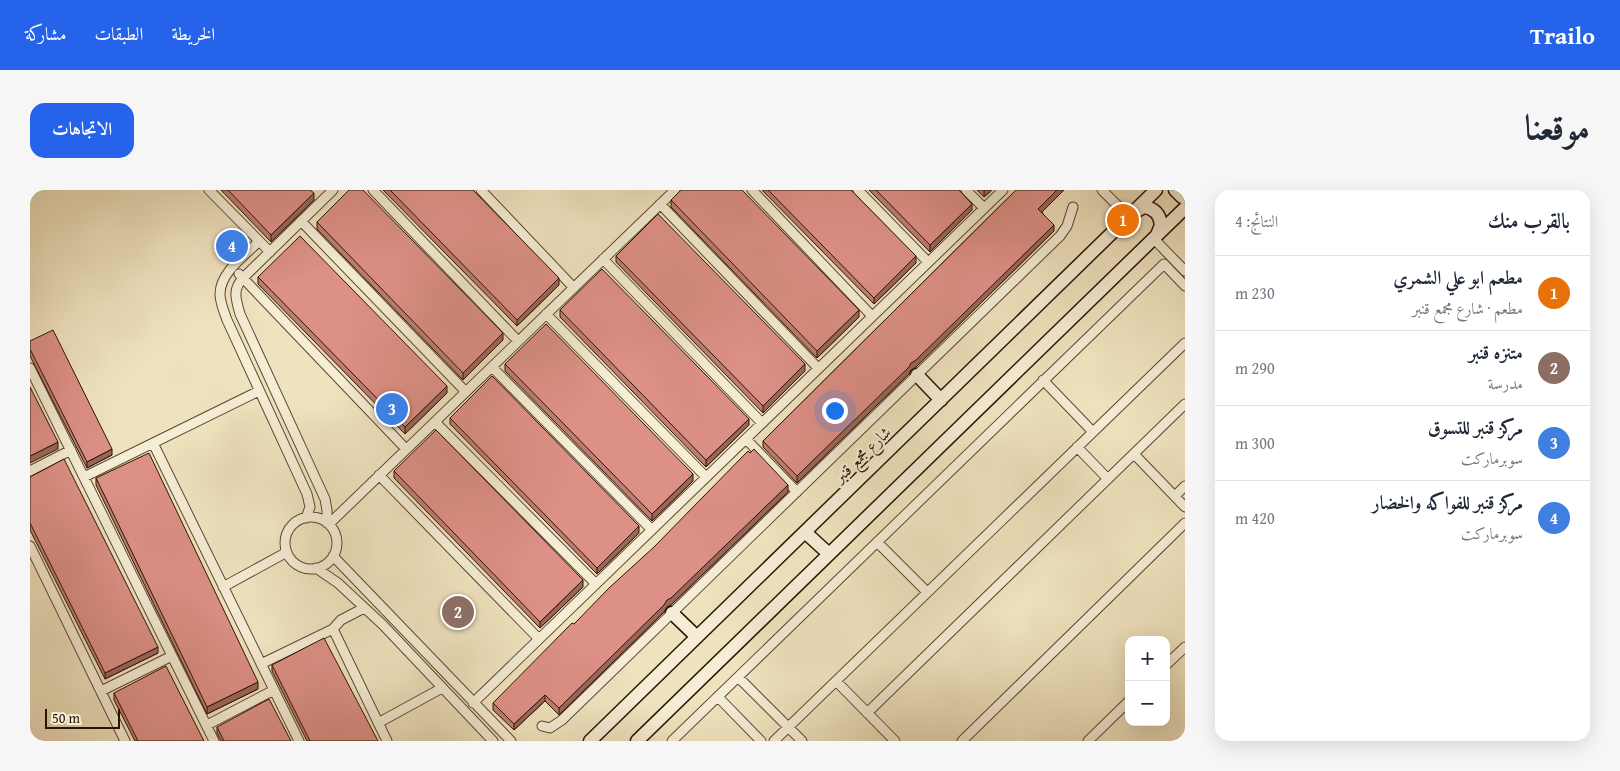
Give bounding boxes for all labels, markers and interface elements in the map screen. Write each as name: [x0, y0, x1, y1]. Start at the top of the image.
text: Trailo: [1530, 18, 1595, 53]
text: مشاركة: [25, 20, 66, 47]
text: الطبقات: [94, 20, 143, 47]
text: الخريطة: [171, 20, 215, 47]
text: موقعنا: [1525, 101, 1590, 152]
button: الاتجاهات: [30, 103, 134, 158]
pin: 1: [1107, 201, 1139, 239]
text: بالقرب منك: [1488, 205, 1570, 236]
text: النتائج: 4: [1235, 209, 1278, 233]
pin: 4: [216, 227, 248, 265]
text: مطعم ابو علي الشمري: [1393, 263, 1523, 291]
text: 230 m: [1235, 281, 1275, 305]
text: 1: [1550, 281, 1558, 305]
text: مطعم · شارع مجمع قنبر: [1412, 296, 1523, 320]
text: متنزه قنبر: [1469, 338, 1523, 366]
text: 290 m: [1235, 356, 1275, 380]
text: 2: [1550, 356, 1558, 380]
text: مدرسة: [1488, 371, 1523, 395]
pin: 3: [376, 390, 408, 428]
your location: [822, 398, 848, 424]
text: مركز قنبر للتسوق: [1428, 413, 1523, 441]
street label: شارع مجمع قنبر: [826, 420, 899, 492]
text: 300 m: [1235, 431, 1275, 455]
text: 3: [1550, 431, 1558, 455]
text: سوبرماركت: [1461, 446, 1523, 470]
text: مركز قنبر للفواكه والخضار: [1372, 488, 1523, 516]
text: 420 m: [1235, 506, 1275, 530]
text: 4: [1550, 506, 1558, 530]
text: سوبرماركت: [1461, 521, 1523, 545]
pin: 2: [442, 593, 474, 631]
map controls: [1125, 636, 1170, 726]
button: +: [1125, 636, 1170, 681]
button: −: [1125, 681, 1170, 726]
scale bar: [45, 706, 120, 729]
text: 50 m: [52, 708, 80, 728]

